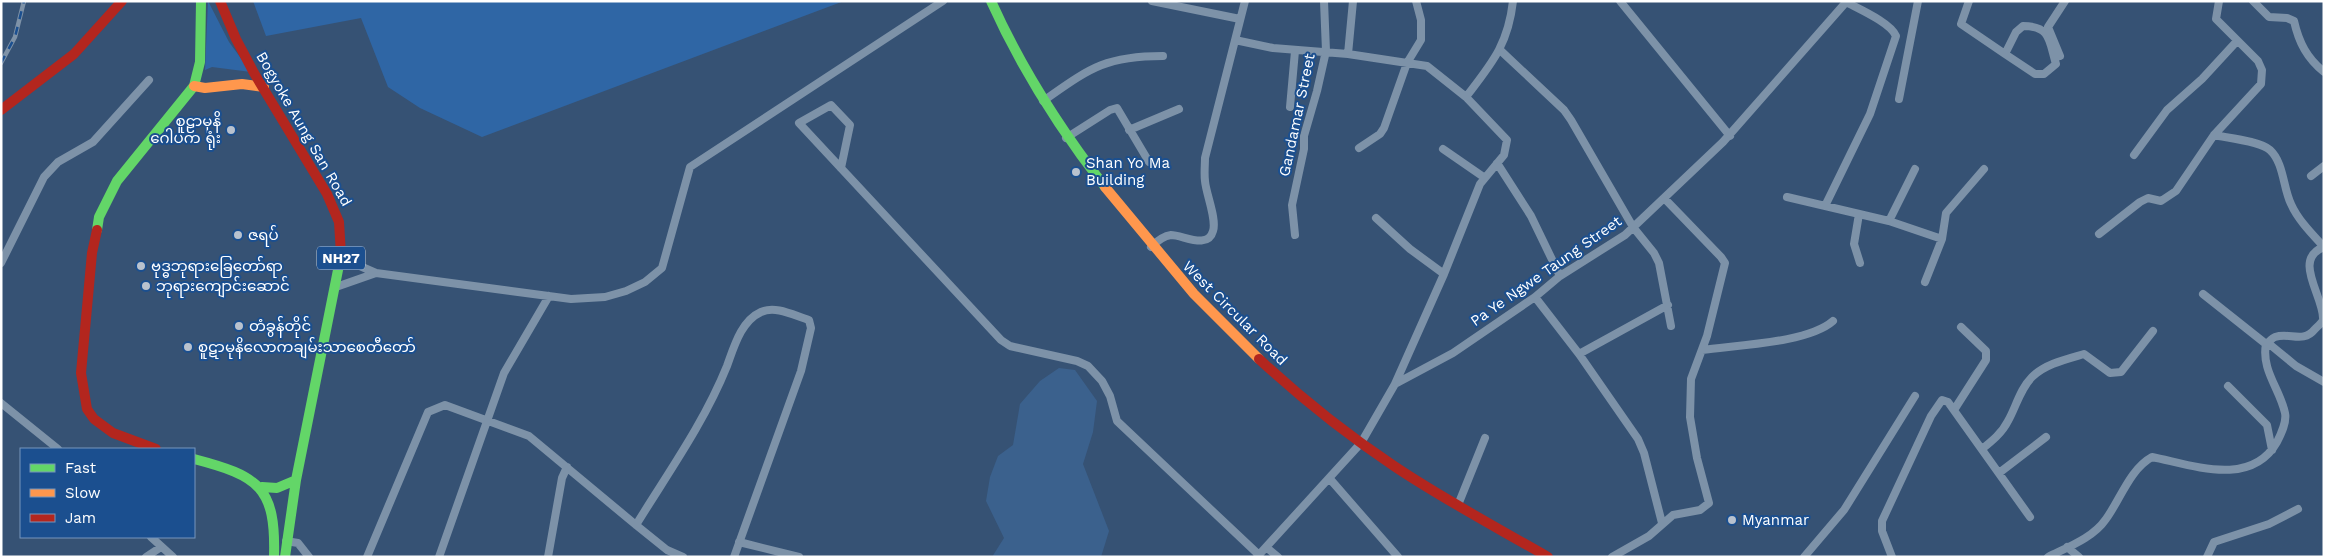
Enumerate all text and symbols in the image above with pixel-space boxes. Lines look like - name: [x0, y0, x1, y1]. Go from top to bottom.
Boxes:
- street label: Bogyoke Aung San Road: [252, 49, 356, 209]
- street label: Gandamar Street: [1275, 51, 1319, 178]
- place label: စူဠာမုနိ ဂေါပက ရုံး: [150, 111, 221, 150]
- marker: စူဠာမုနိ ဂေါပက ရုံး: [225, 124, 237, 136]
- place label: Shan Yo Ma Building: [1086, 154, 1170, 189]
- marker: Shan Yo Ma Building: [1070, 166, 1082, 178]
- street label: Pa Ye Ngwe Taung Street: [1467, 212, 1626, 330]
- place label: ဇရပ်: [248, 225, 279, 247]
- marker: ဇရပ်: [232, 229, 244, 241]
- road number: NH27: [317, 247, 365, 270]
- place label: ဗုဒ္ဓဘုရားခြေတော်ရာ: [151, 256, 283, 278]
- street label: West Circular Road: [1179, 257, 1291, 369]
- marker: ဗုဒ္ဓဘုရားခြေတော်ရာ: [135, 260, 147, 272]
- place label: ဘုရားကျောင်းဆောင်: [156, 276, 290, 298]
- marker: ဘုရားကျောင်းဆောင်: [140, 280, 152, 292]
- place label: တံခွန်တိုင်: [249, 316, 311, 338]
- marker: တံခွန်တိုင်: [233, 320, 245, 332]
- place label: စူဋာမုနိလောကချမ်းသာစေတီတော်: [198, 337, 416, 359]
- marker: စူဋာမုနိလောကချမ်းသာစေတီတော်: [182, 341, 194, 353]
- legend: [20, 448, 195, 538]
- text: Fast: [65, 459, 97, 477]
- text: Slow: [65, 484, 101, 502]
- text: Jam: [65, 509, 96, 527]
- place label: Myanmar: [1742, 511, 1809, 529]
- marker: Myanmar: [1726, 514, 1738, 526]

